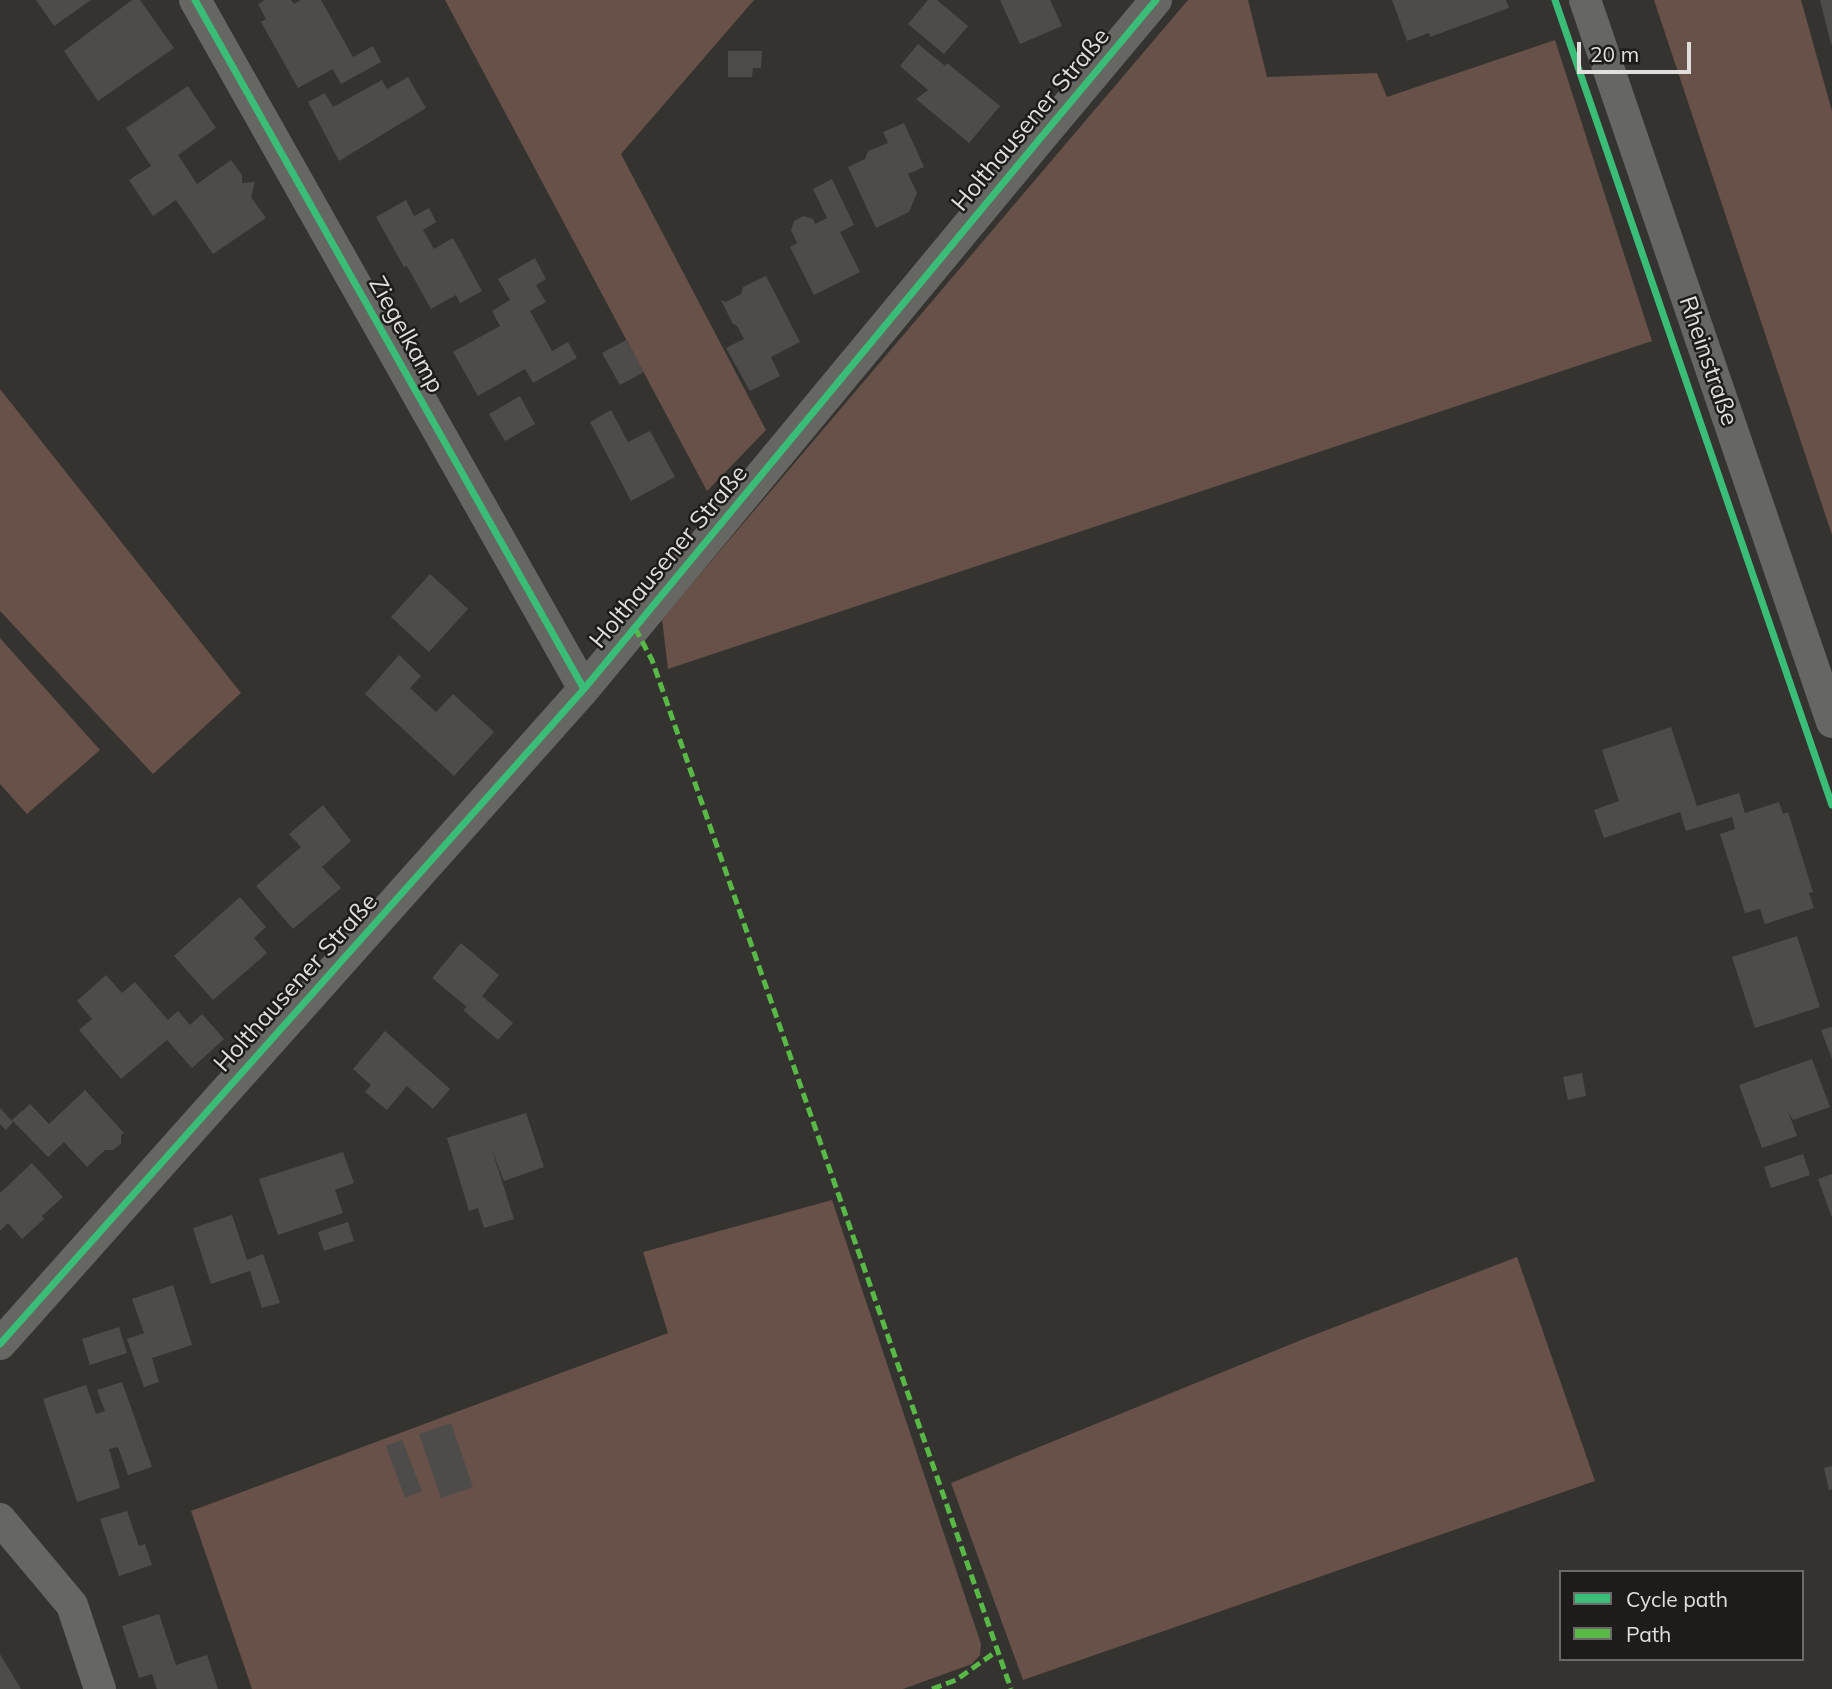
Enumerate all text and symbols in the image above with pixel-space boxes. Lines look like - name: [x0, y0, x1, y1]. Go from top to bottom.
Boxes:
- street label: Holthausener Straße: [946, 23, 1116, 217]
- scale bar: [1580, 28, 1694, 72]
- text: 20 m: [1590, 41, 1639, 67]
- street label: Ziegelkamp: [362, 272, 450, 398]
- street label: Rheinstraße: [1672, 293, 1744, 429]
- street label: Holthausener Straße: [584, 460, 754, 654]
- street label: Holthausener Straße: [208, 888, 384, 1078]
- legend: [1559, 1570, 1804, 1661]
- text: Cycle path: [1626, 1586, 1728, 1612]
- text: Path: [1626, 1621, 1671, 1647]

